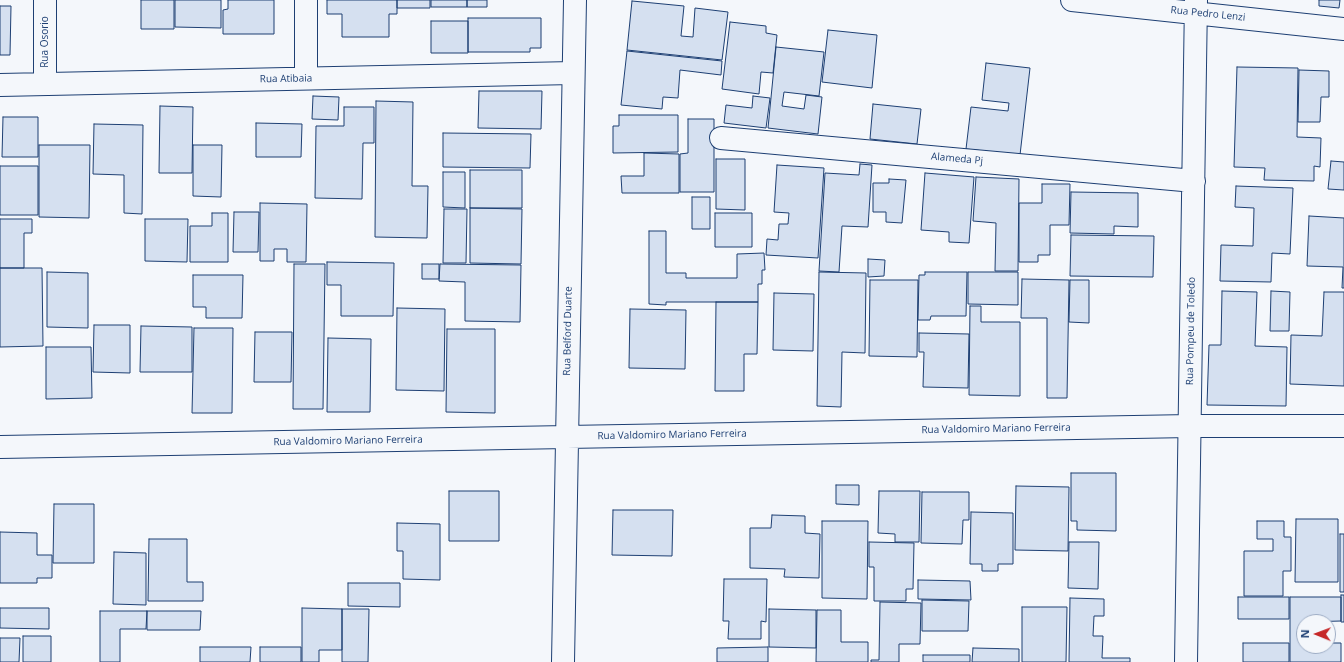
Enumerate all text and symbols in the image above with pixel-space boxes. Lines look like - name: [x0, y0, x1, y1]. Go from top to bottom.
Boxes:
- street label: Rua Pedro Lenzi: [1170, 4, 1246, 24]
- street label: Rua Osorio: [39, 16, 51, 68]
- street label: Rua Atibaia: [260, 73, 312, 85]
- street label: Alameda Pj: [931, 151, 983, 167]
- street label: Rua Pompeu de Toledo: [1184, 277, 1198, 385]
- street label: Rua Belford Duarte: [561, 286, 575, 376]
- street label: Rua Valdomiro Mariano Ferreira: [921, 422, 1071, 436]
- street label: Rua Valdomiro Mariano Ferreira: [597, 428, 747, 442]
- street label: Rua Valdomiro Mariano Ferreira: [273, 434, 423, 448]
- north arrow: [1296, 614, 1336, 654]
- text: N: [1297, 629, 1312, 638]

